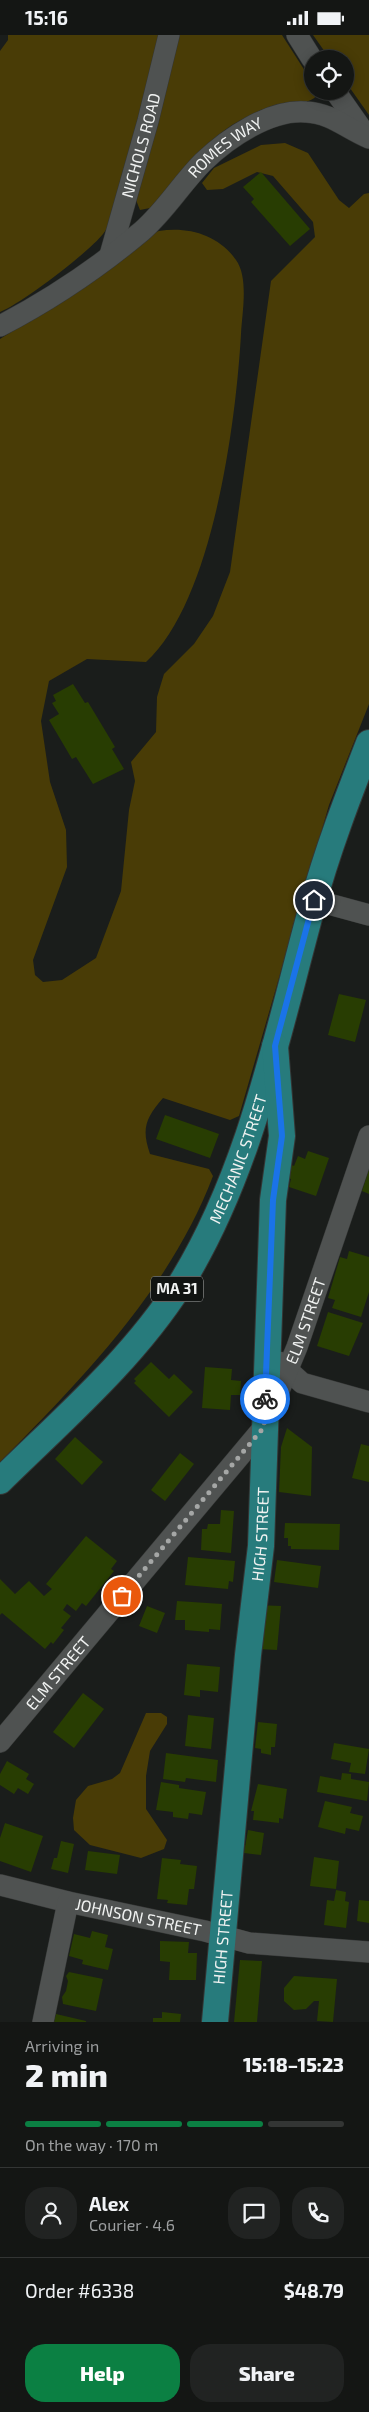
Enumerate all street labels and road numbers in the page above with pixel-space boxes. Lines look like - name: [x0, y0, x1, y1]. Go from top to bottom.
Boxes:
- street label: NICHOLS ROAD: [117, 91, 164, 200]
- street label: ROMES WAY: [183, 112, 265, 181]
- street label: MECHANIC STREET: [205, 1092, 270, 1226]
- street label: ELM STREET: [281, 1275, 329, 1367]
- road number: MA 31: [151, 1277, 203, 1301]
- street label: HIGH STREET: [247, 1487, 272, 1582]
- street label: ELM STREET: [21, 1632, 94, 1713]
- street label: HIGH STREET: [208, 1889, 236, 1985]
- street label: JOHNSON STREET: [74, 1894, 203, 1939]

